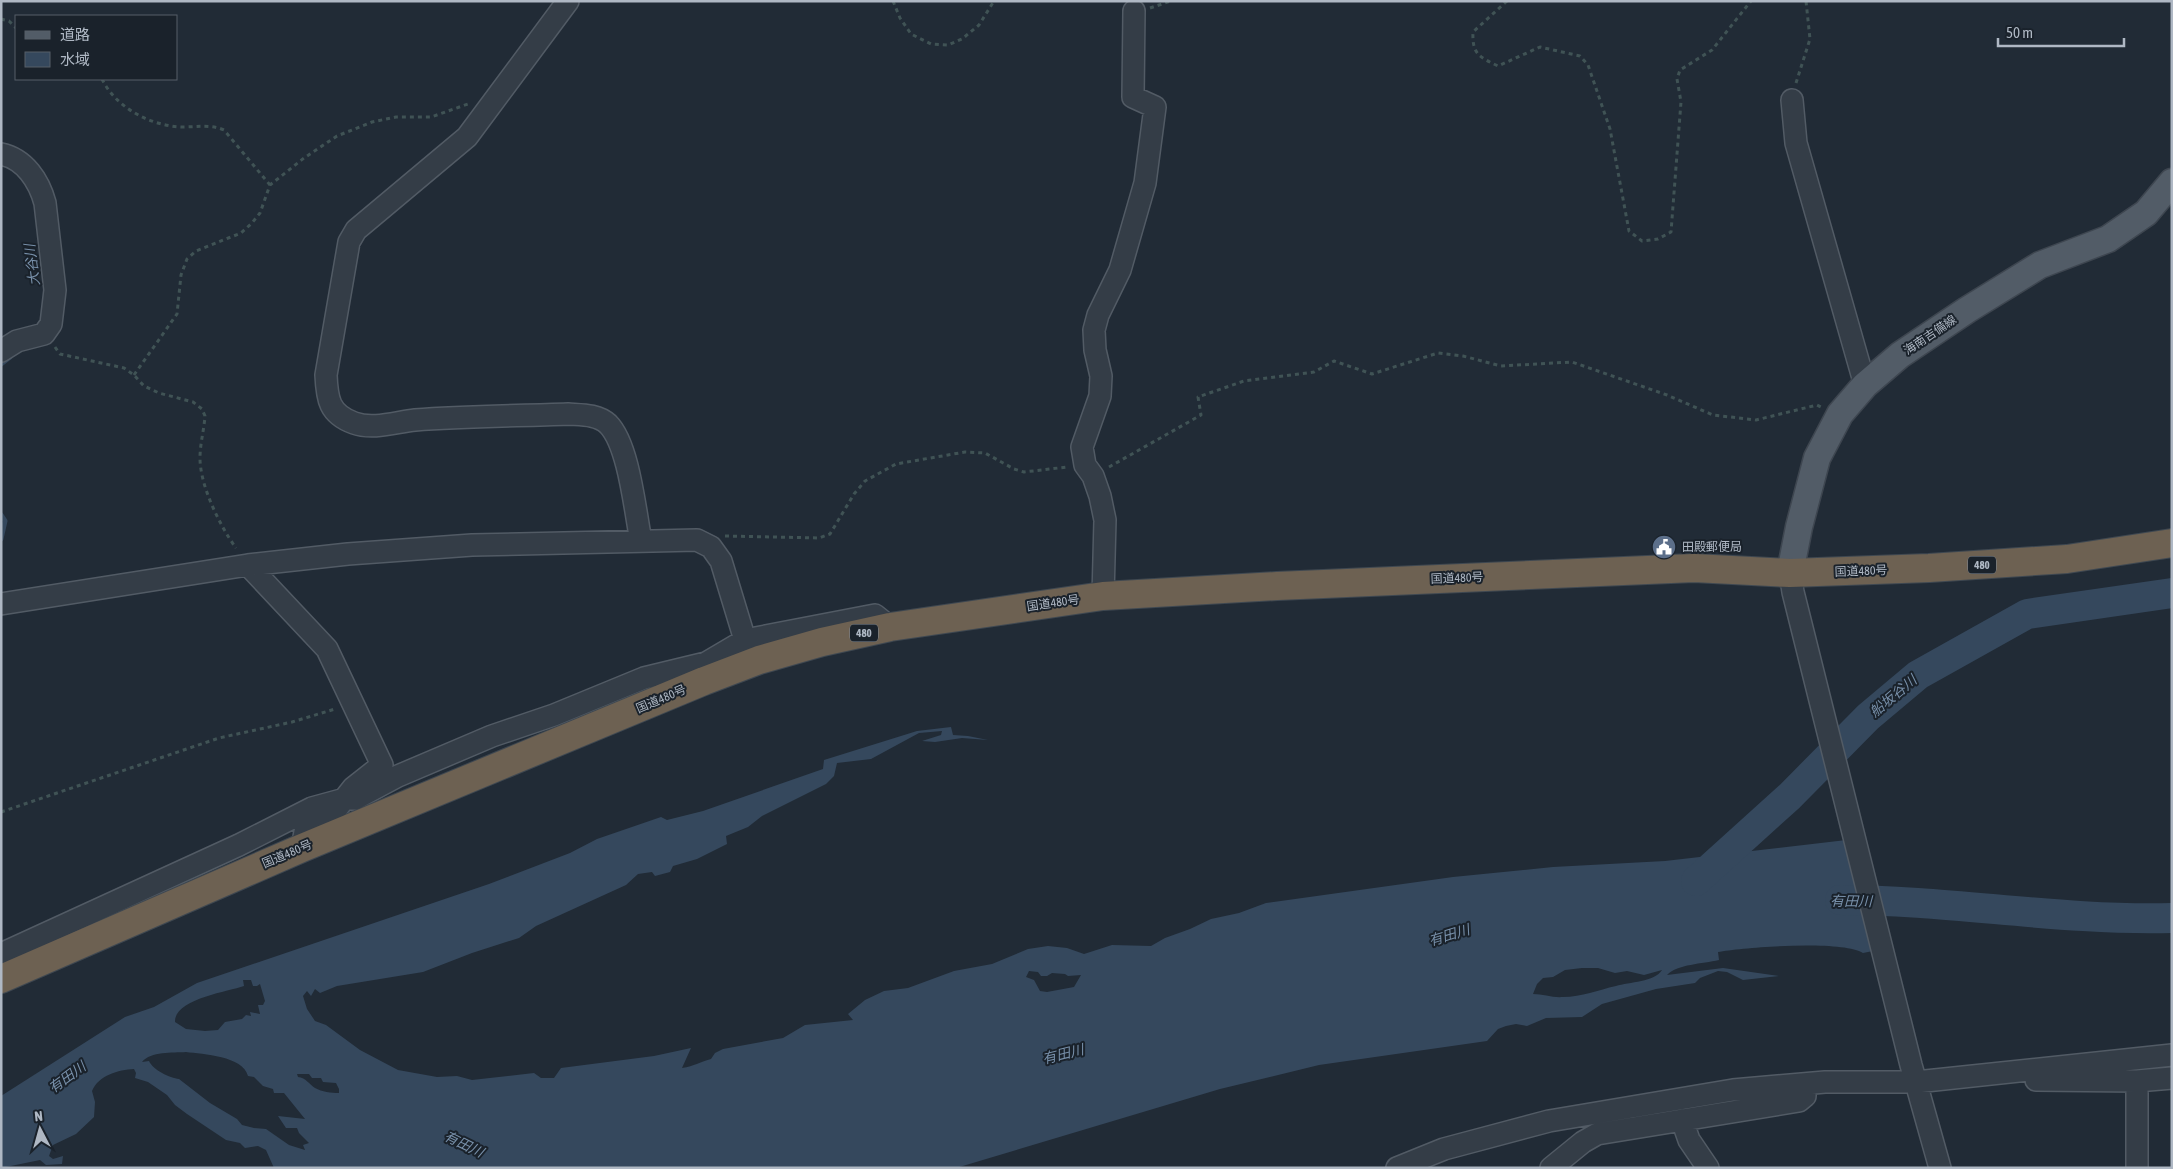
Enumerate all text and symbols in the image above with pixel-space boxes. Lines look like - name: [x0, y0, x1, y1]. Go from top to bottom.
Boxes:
- legend: [15, 15, 178, 80]
- scale bar: [1998, 15, 2124, 47]
- text: 50 m: [2006, 24, 2033, 41]
- text: 道路: [60, 26, 90, 43]
- text: 水域: [60, 51, 90, 68]
- water label: 大谷川: [21, 241, 42, 287]
- street label: 海南吉備線: [1901, 312, 1959, 358]
- public building icon: 田殿郵便局: [1651, 534, 1677, 560]
- place label: 田殿郵便局: [1682, 540, 1742, 554]
- road number: 480: [1968, 556, 1996, 574]
- street label: 国道480号: [1834, 563, 1888, 579]
- street label: 国道480号: [1430, 570, 1484, 586]
- street label: 国道480号: [1026, 592, 1080, 614]
- road number: 480: [850, 624, 878, 641]
- water label: 船坂谷川: [1866, 671, 1921, 720]
- street label: 国道480号: [634, 682, 688, 716]
- street label: 国道480号: [260, 837, 314, 871]
- water label: 有田川: [1830, 893, 1874, 909]
- water label: 有田川: [1427, 921, 1473, 949]
- water label: 有田川: [1041, 1041, 1087, 1067]
- water label: 有田川: [45, 1057, 90, 1096]
- north arrow: [15, 1104, 65, 1154]
- text: N: [34, 1108, 44, 1124]
- water label: 有田川: [442, 1128, 488, 1161]

